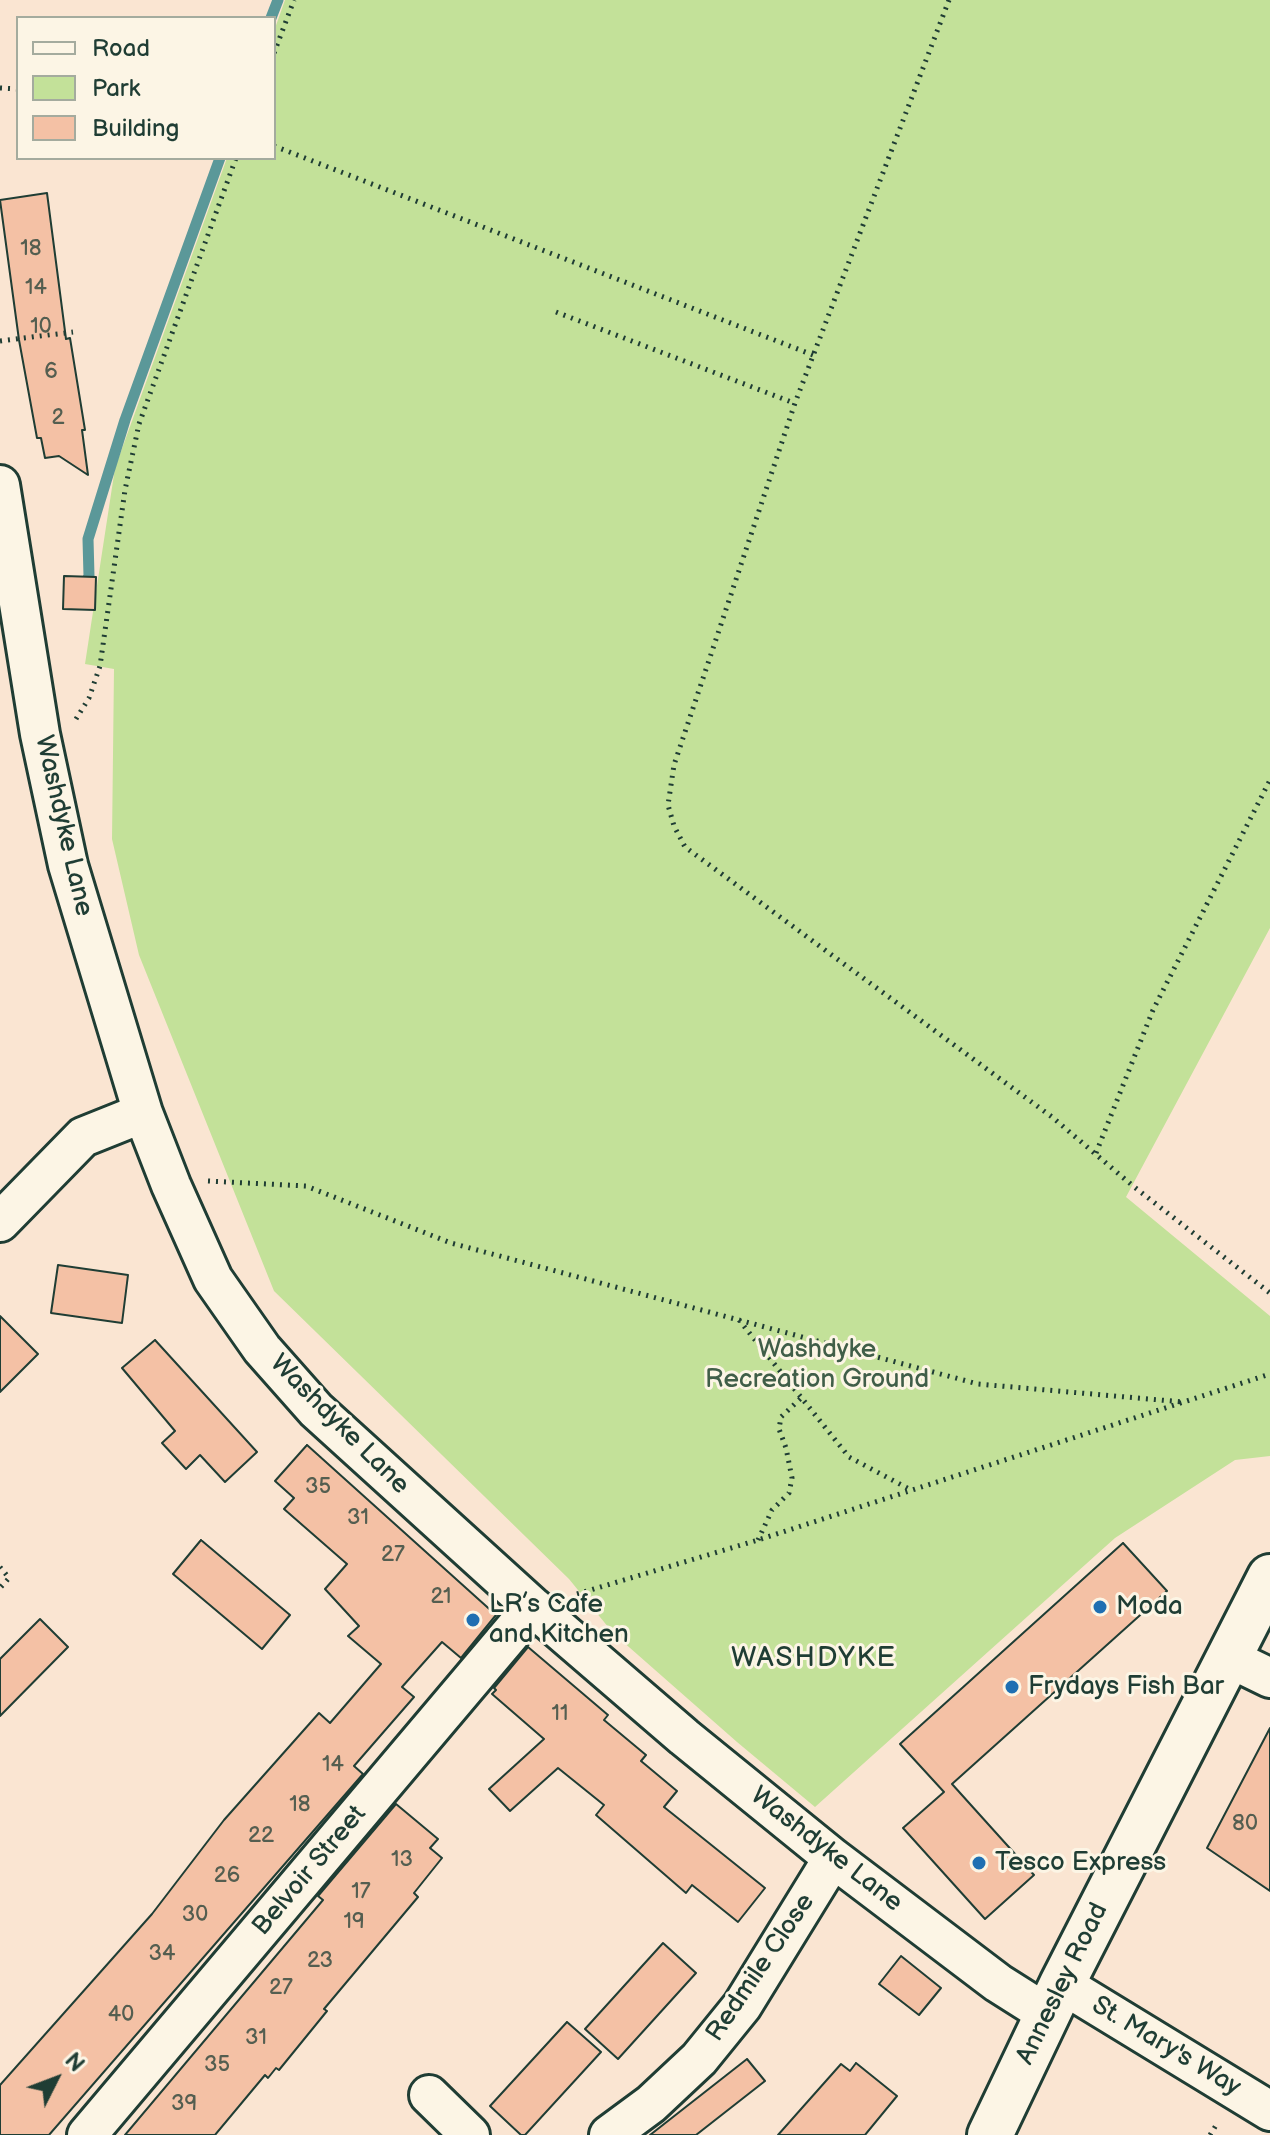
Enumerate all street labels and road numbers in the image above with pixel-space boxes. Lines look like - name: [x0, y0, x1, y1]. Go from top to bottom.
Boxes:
- street label: Washdyke Lane: [27, 733, 99, 919]
- street label: Washdyke Lane: [263, 1349, 415, 1501]
- street label: Washdyke Lane: [744, 1781, 908, 1919]
- street label: Belvoir Street: [247, 1800, 373, 1942]
- street label: Redmile Close: [700, 1888, 822, 2048]
- street label: Annesley Road: [1010, 1898, 1116, 2070]
- street label: St. Mary's Way: [1086, 1990, 1246, 2104]

